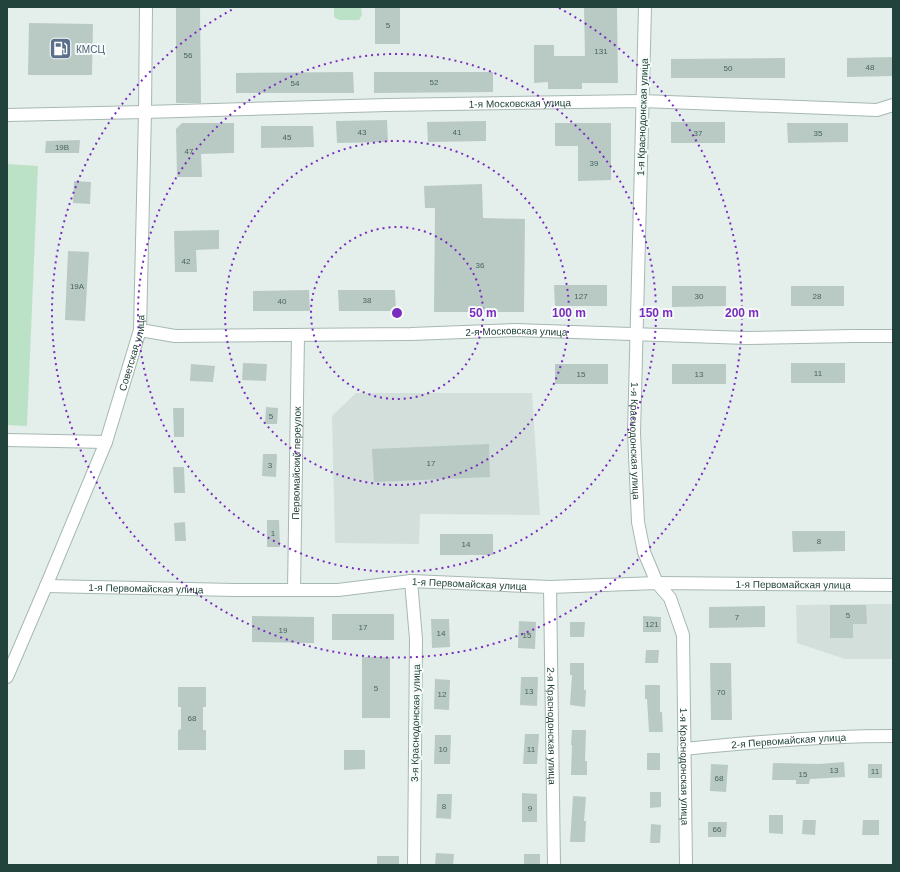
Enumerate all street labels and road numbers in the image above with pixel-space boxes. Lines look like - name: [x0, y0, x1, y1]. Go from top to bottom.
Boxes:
- street label: 1-я Краснодонская улица: [635, 58, 650, 176]
- street label: 1-я Московская улица: [469, 97, 572, 110]
- street label: Советская улица: [117, 314, 146, 392]
- street label: 2-я Московская улица: [465, 325, 568, 338]
- street label: 1-я Краснодонская улица: [628, 382, 642, 500]
- street label: Первомайский переулок: [290, 406, 303, 520]
- street label: 1-я Первомайская улица: [412, 576, 528, 592]
- street label: 1-я Первомайская улица: [736, 579, 851, 591]
- street label: 1-я Первомайская улица: [88, 582, 204, 595]
- street label: 3-я Краснодонская улица: [409, 664, 422, 782]
- street label: 2-я Краснодонская улица: [545, 667, 558, 785]
- street label: 1-я Краснодонская улица: [678, 708, 690, 826]
- street label: 2-я Первомайская улица: [731, 732, 847, 750]

